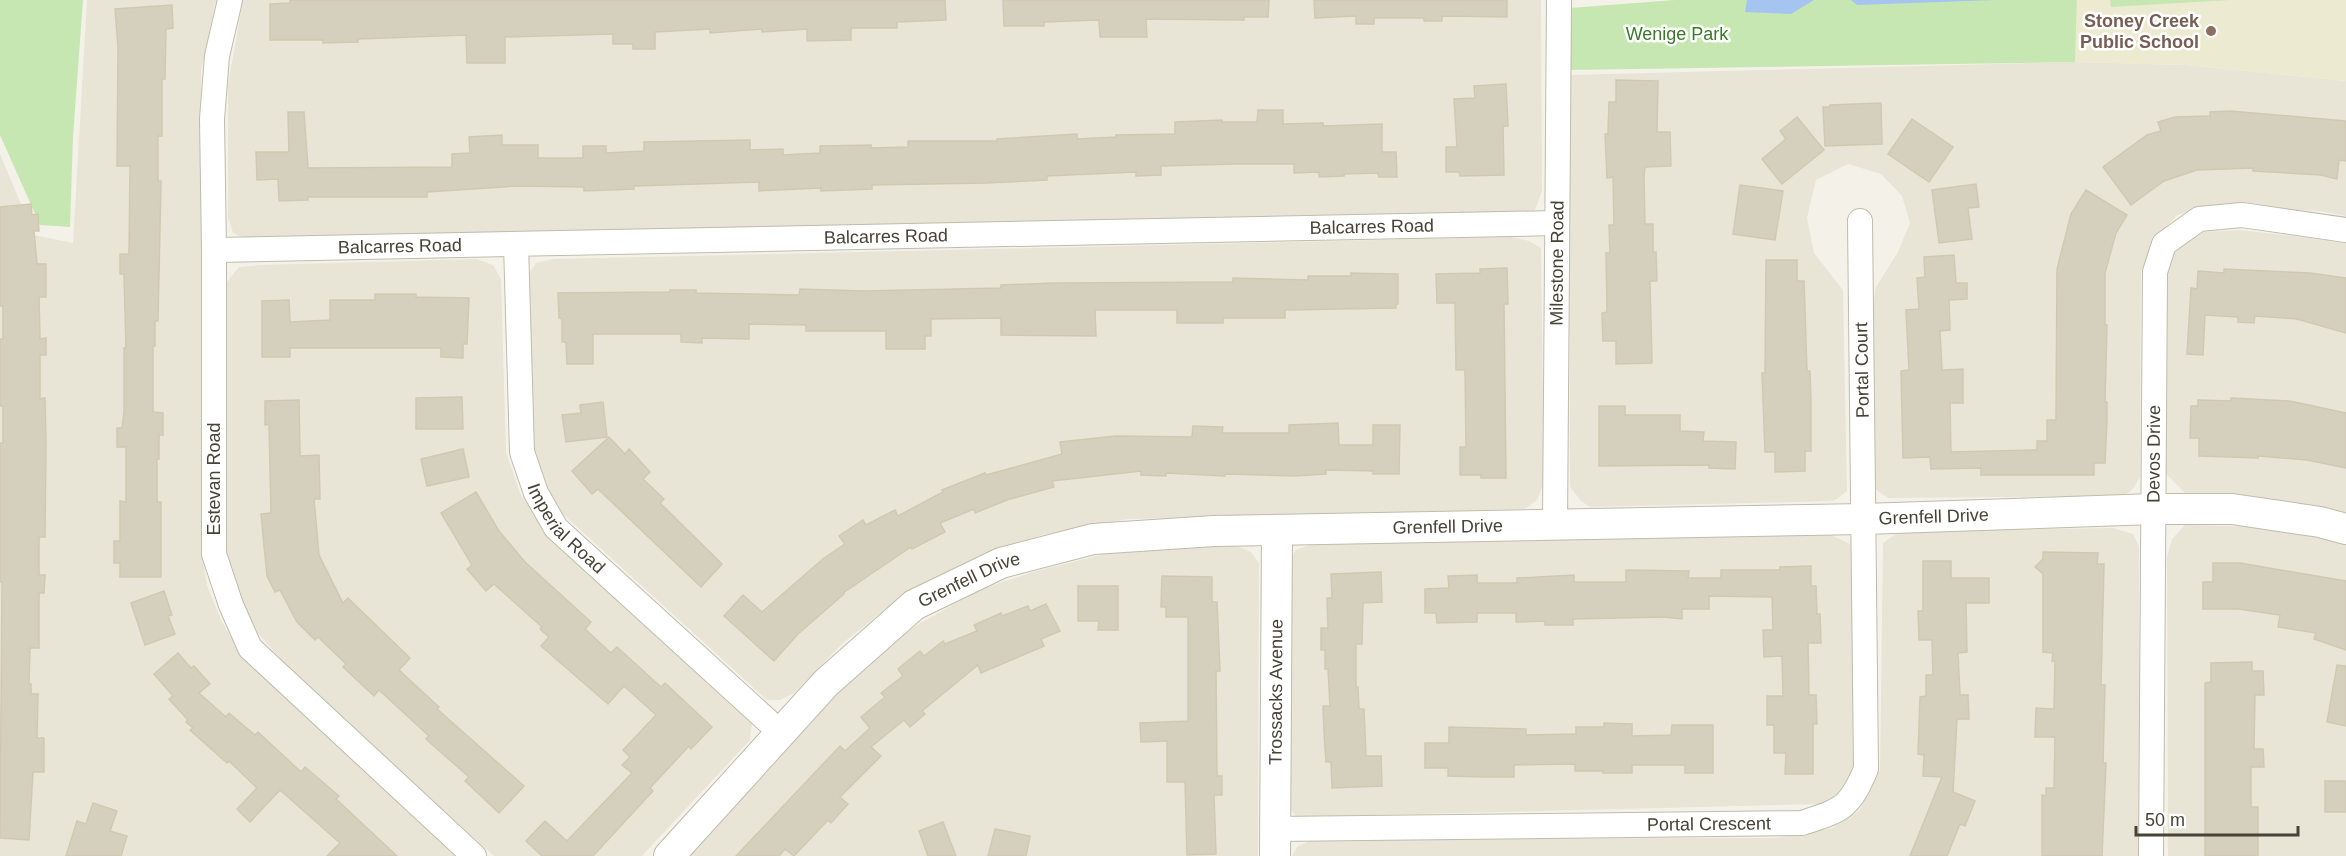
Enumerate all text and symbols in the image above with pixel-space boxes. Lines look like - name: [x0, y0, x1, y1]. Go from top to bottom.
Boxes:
- place label: Stoney Creek Public School: [2080, 11, 2200, 52]
- park label: Wenige Park: [1626, 24, 1729, 44]
- marker: Stoney Creek Public School: [2204, 24, 2218, 38]
- street label: Milestone Road: [1547, 200, 1567, 326]
- street label: Balcarres Road: [1310, 215, 1434, 238]
- street label: Balcarres Road: [824, 225, 948, 248]
- street label: Balcarres Road: [338, 235, 462, 258]
- street label: Portal Court: [1851, 322, 1873, 418]
- street label: Devos Drive: [2143, 405, 2164, 503]
- street label: Estevan Road: [204, 422, 224, 536]
- street label: Imperial Road: [523, 481, 609, 577]
- street label: Grenfell Drive: [1878, 505, 1989, 528]
- street label: Grenfell Drive: [1393, 516, 1503, 538]
- street label: Grenfell Drive: [915, 548, 1022, 612]
- street label: Trossacks Avenue: [1266, 619, 1286, 765]
- scale bar: [2136, 799, 2298, 837]
- text: 50 m: [2145, 810, 2185, 830]
- street label: Portal Crescent: [1647, 813, 1771, 835]

